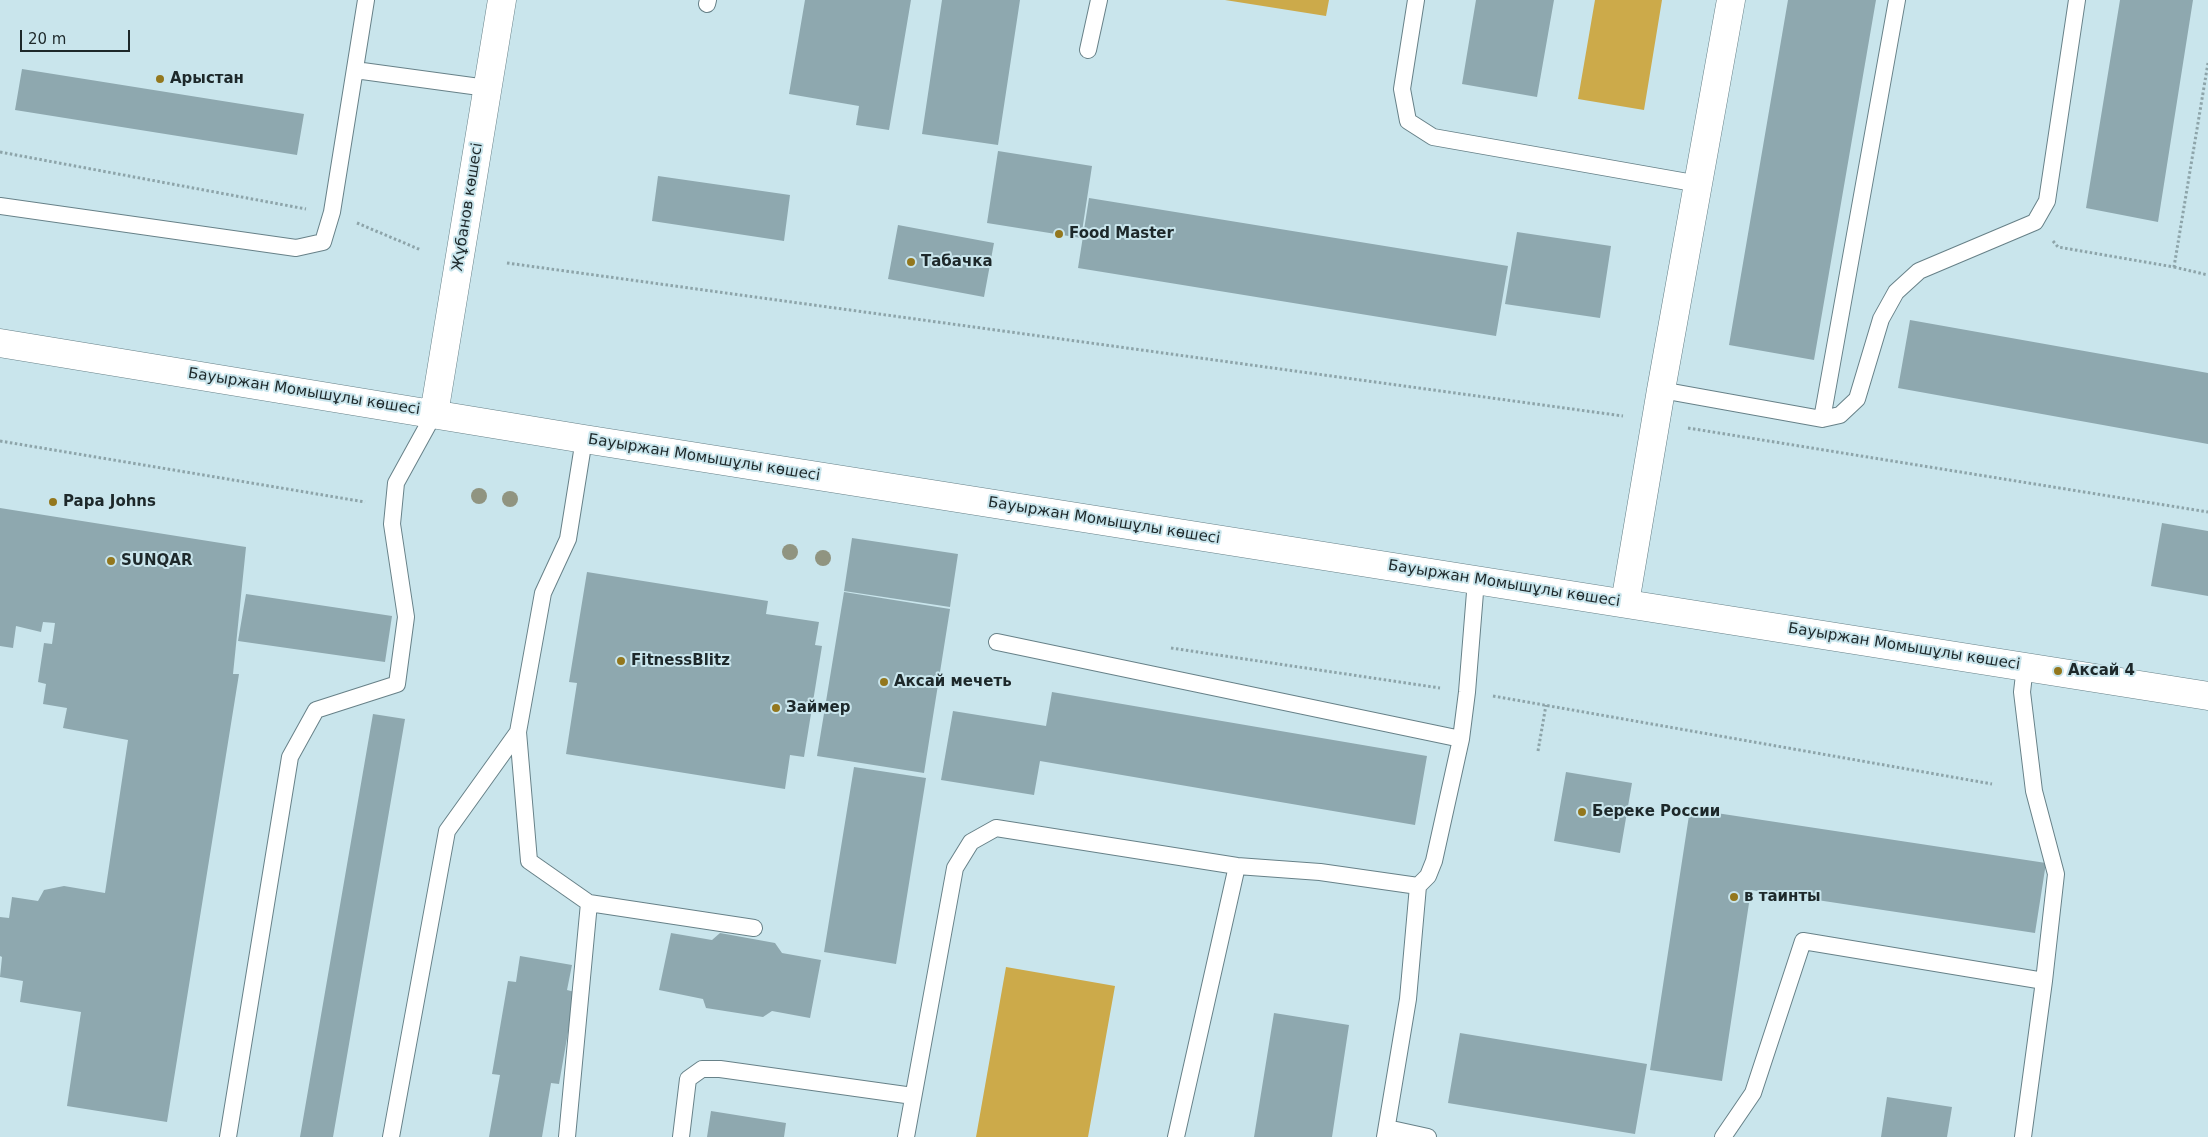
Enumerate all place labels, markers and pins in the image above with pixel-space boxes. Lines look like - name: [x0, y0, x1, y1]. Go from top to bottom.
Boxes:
- place label: Арыстан: [170, 70, 244, 88]
- marker: Арыстан: [154, 73, 166, 85]
- place label: Food Master: [1069, 225, 1174, 243]
- marker: Food Master: [1053, 228, 1065, 240]
- place label: Табачка: [921, 253, 993, 271]
- marker: Табачка: [905, 256, 917, 268]
- place label: Papa Johns: [63, 493, 156, 511]
- marker: Papa Johns: [47, 496, 59, 508]
- place label: SUNQAR: [121, 552, 192, 570]
- marker: SUNQAR: [105, 555, 117, 567]
- place label: FitnessBlitz: [631, 652, 730, 670]
- marker: FitnessBlitz: [615, 655, 627, 667]
- place label: Аксай 4: [2068, 662, 2135, 680]
- marker: Аксай 4: [2052, 665, 2064, 677]
- place label: Аксай мечеть: [894, 673, 1012, 691]
- marker: Аксай мечеть: [878, 676, 890, 688]
- place label: Займер: [786, 699, 850, 717]
- marker: Займер: [770, 702, 782, 714]
- place label: Береке России: [1592, 803, 1720, 821]
- marker: Береке России: [1576, 806, 1588, 818]
- place label: в таинты: [1744, 888, 1821, 906]
- marker: в таинты: [1728, 891, 1740, 903]

